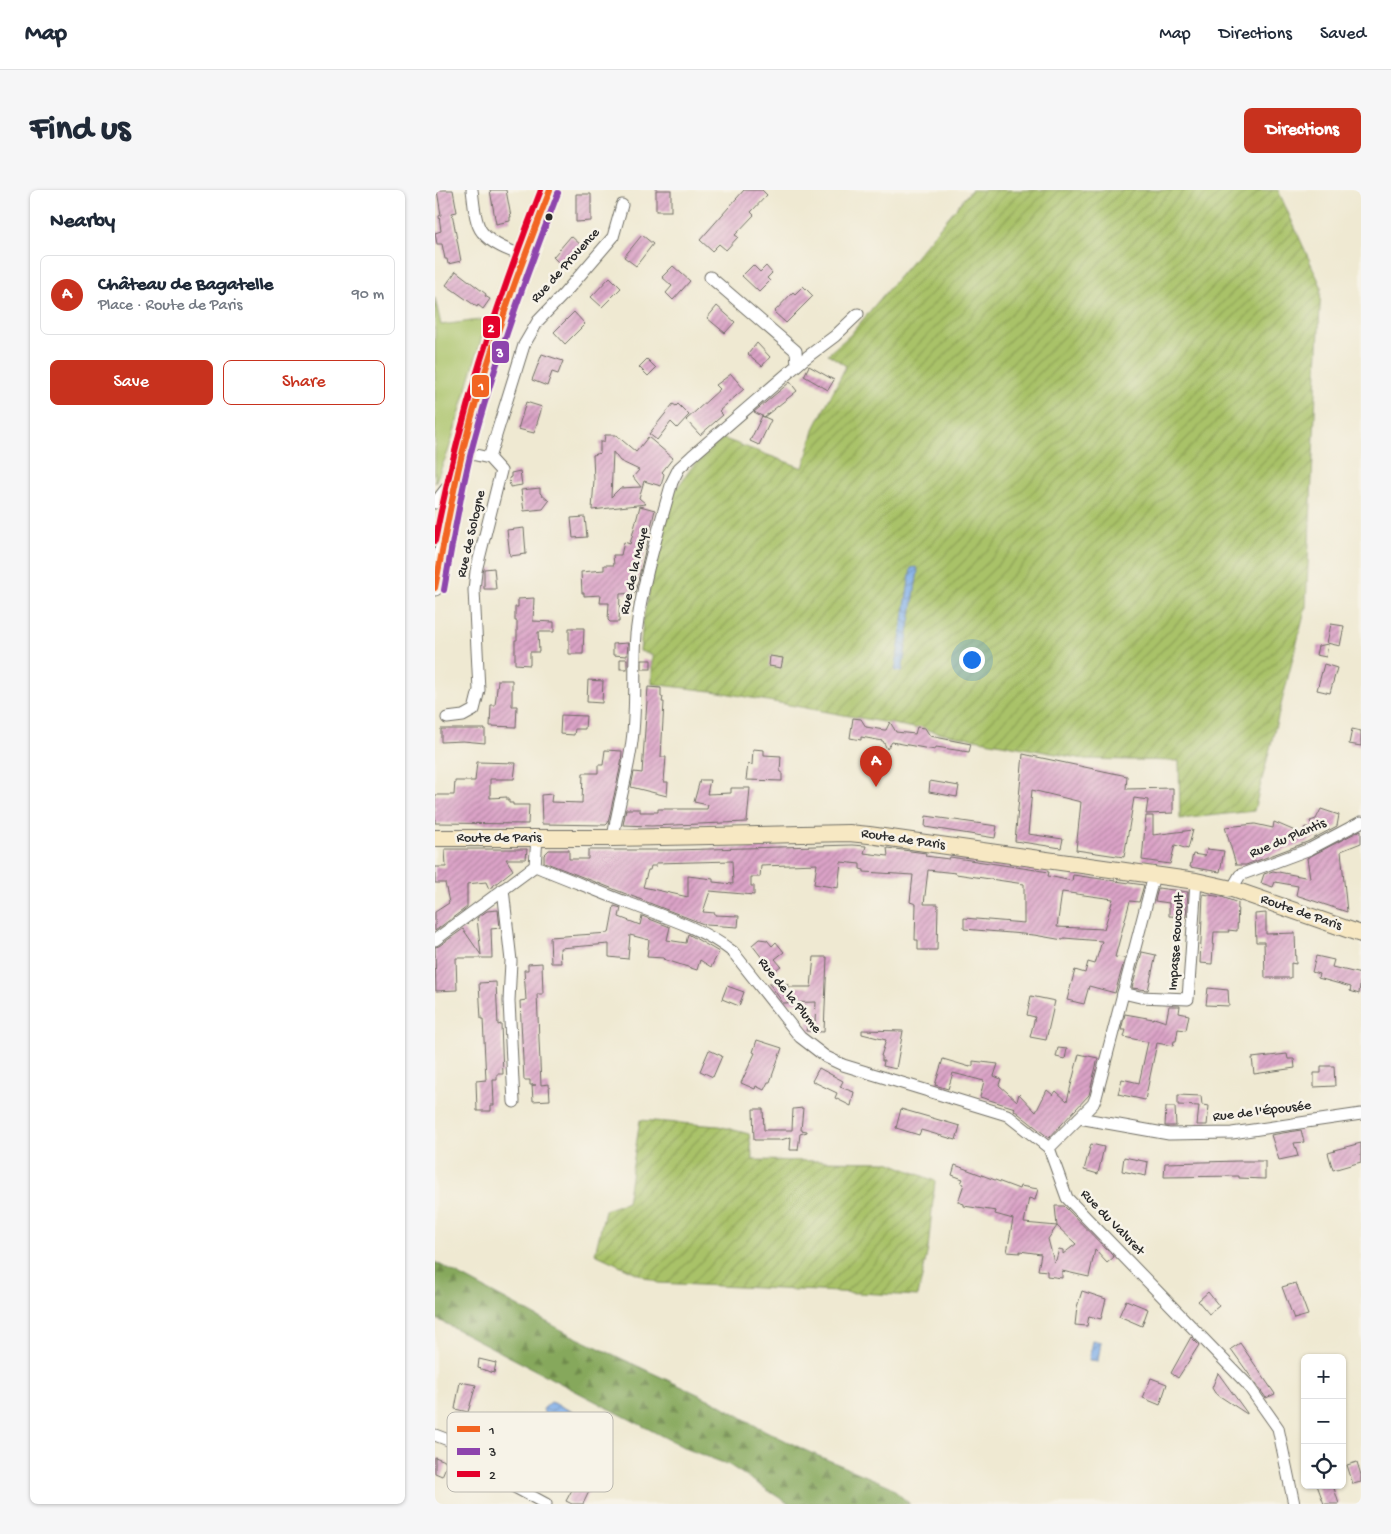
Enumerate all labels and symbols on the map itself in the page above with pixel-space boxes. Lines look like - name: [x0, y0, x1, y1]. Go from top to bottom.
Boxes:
- unlabelled marker: [544, 212, 554, 222]
- street label: Rue de Provence: [528, 224, 605, 307]
- line badge: 2: [482, 315, 501, 339]
- text: 2: [488, 321, 495, 338]
- line badge: 3: [491, 340, 510, 364]
- text: 3: [495, 346, 504, 363]
- line badge: 1: [471, 374, 490, 398]
- text: 1: [477, 379, 484, 396]
- street label: Rue de Sologne: [454, 488, 490, 579]
- street label: Rue de la Maye: [617, 525, 653, 616]
- your location: [959, 647, 985, 673]
- pin: A: [860, 746, 892, 787]
- street label: Rue du Plantis: [1247, 815, 1330, 863]
- street label: Route de Paris: [860, 826, 947, 854]
- street label: Route de Paris: [457, 830, 542, 847]
- street label: Route de Paris: [1258, 891, 1345, 935]
- street label: Impasse Roucoult: [1165, 892, 1189, 991]
- street label: Rue de la Plume: [753, 955, 825, 1038]
- street label: Rue de l'Épousée: [1212, 1097, 1313, 1126]
- street label: Rue du Valvret: [1076, 1186, 1149, 1260]
- legend: [447, 1412, 613, 1492]
- text: 1: [488, 1423, 495, 1440]
- text: 3: [488, 1445, 496, 1462]
- text: 2: [489, 1468, 496, 1485]

